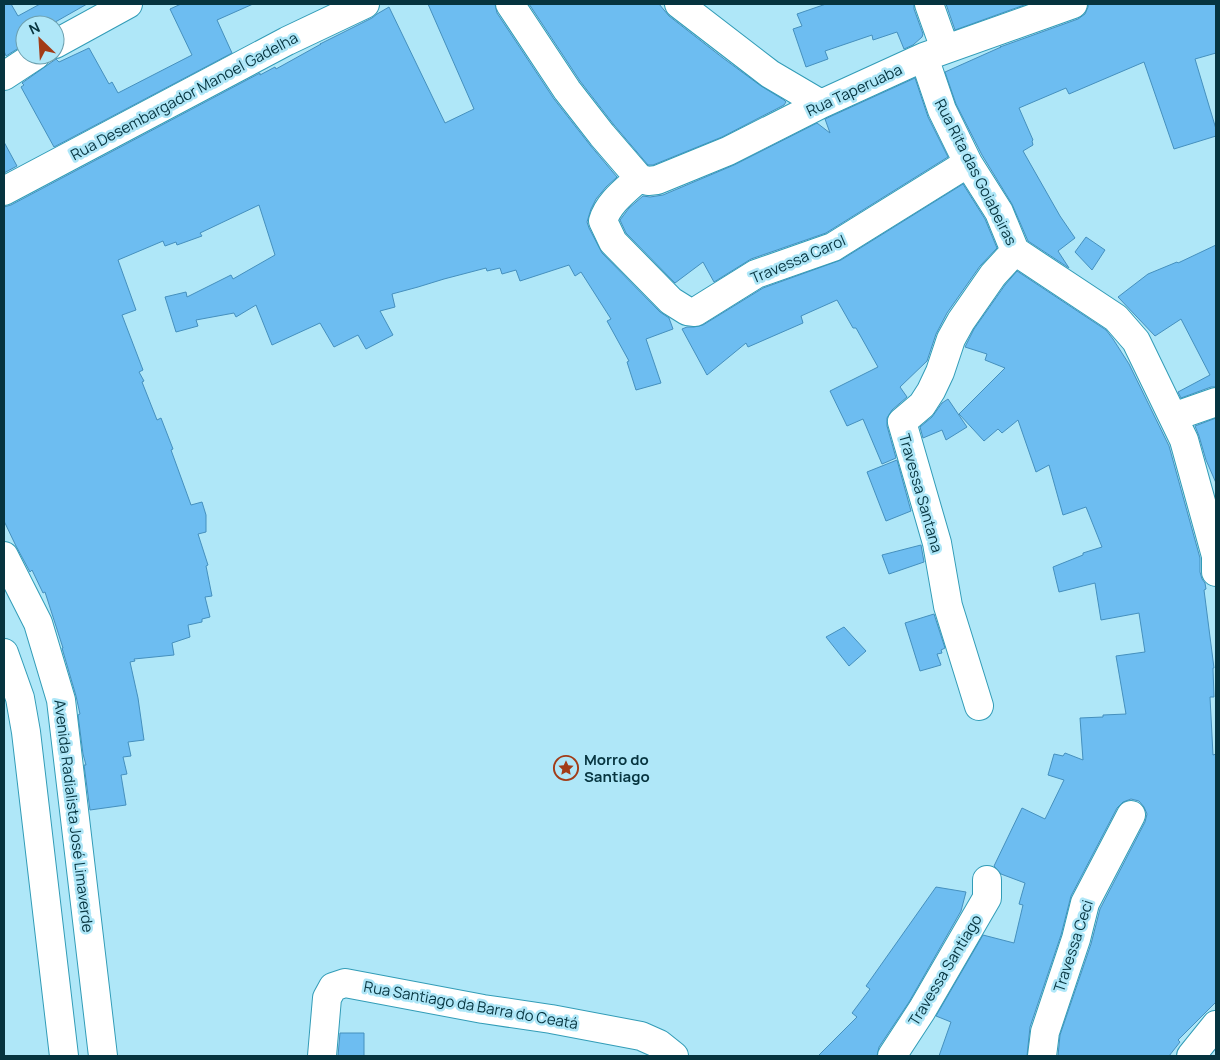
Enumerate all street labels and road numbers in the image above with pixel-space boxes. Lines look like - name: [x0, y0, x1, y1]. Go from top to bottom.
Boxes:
- street label: Rua Desembargador Manoel Gadelha: [67, 27, 301, 165]
- street label: Rua Taperuaba: [803, 59, 905, 121]
- street label: Rua Rita das Goiabeiras: [930, 95, 1022, 249]
- street label: Travessa Carol: [747, 230, 849, 288]
- street label: Travessa Santana: [894, 431, 948, 555]
- street label: Avenida Radialista José Limaverde: [49, 698, 99, 934]
- street label: Travessa Ceci: [1048, 897, 1098, 995]
- street label: Travessa Santiago: [903, 910, 987, 1030]
- street label: Rua Santiago da Barra do Ceatá: [362, 976, 580, 1034]

